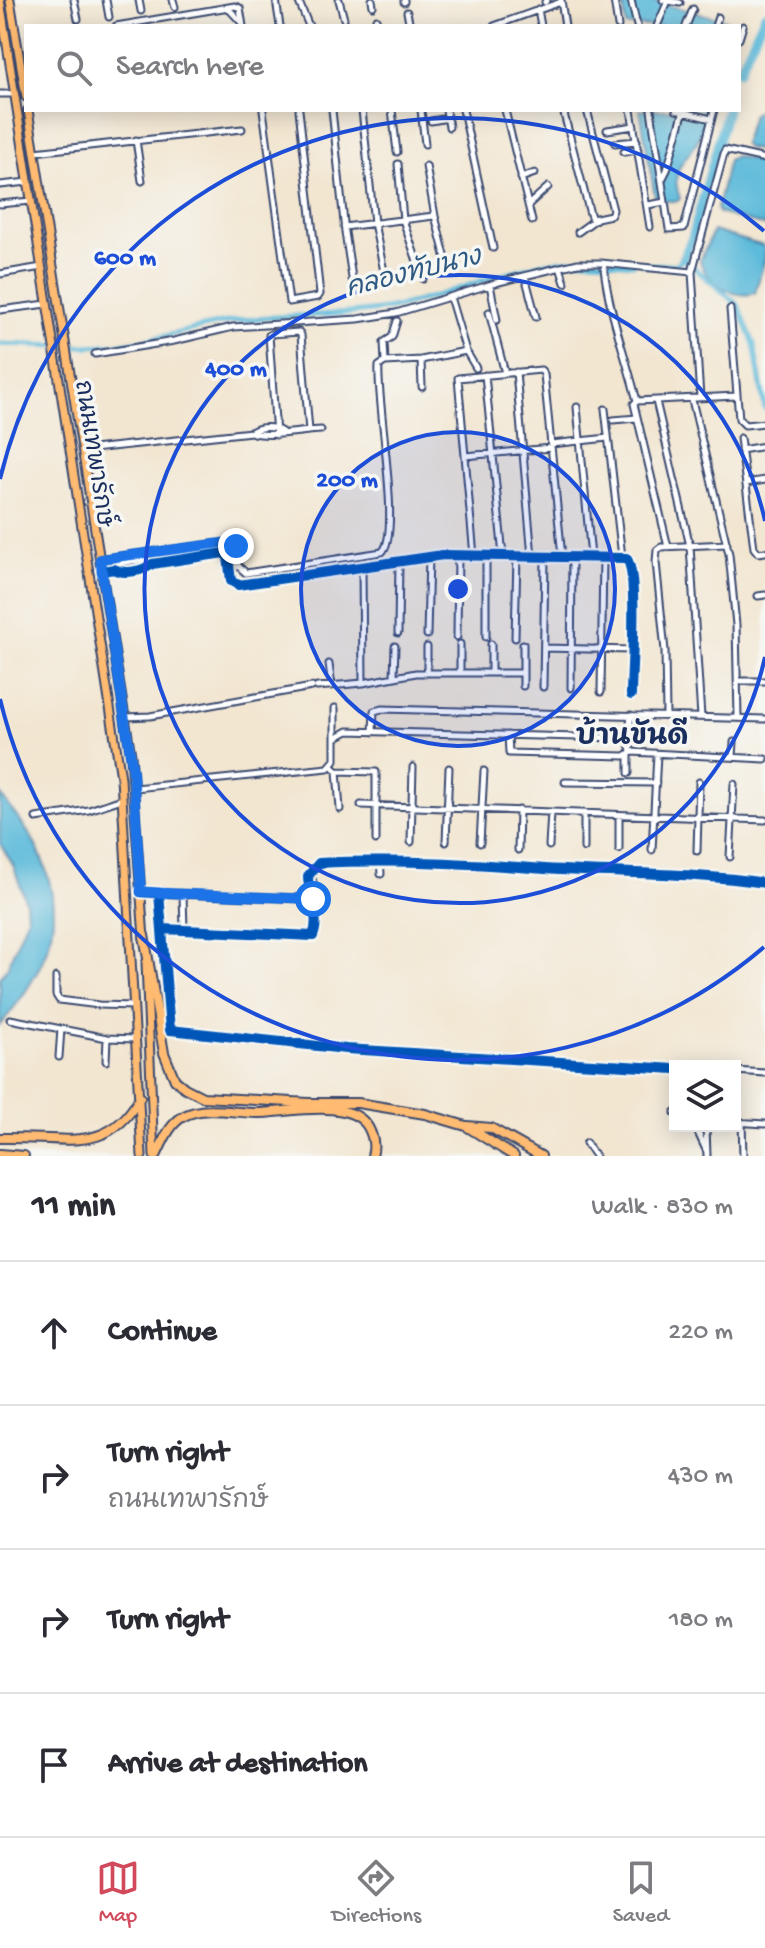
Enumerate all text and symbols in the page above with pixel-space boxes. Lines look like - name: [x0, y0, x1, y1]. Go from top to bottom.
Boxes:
- search box: [24, 24, 741, 112]
- icon: search: [52, 46, 96, 90]
- text: Search here: [116, 51, 264, 86]
- water label: คลองทับนาง: [343, 240, 486, 307]
- text: 600 m: [94, 245, 156, 274]
- text: 400 m: [204, 356, 267, 385]
- street label: ถนนเทพารักษ์: [66, 378, 123, 530]
- text: 200 m: [316, 467, 378, 496]
- route end: [218, 528, 254, 564]
- centre of rings: [444, 575, 472, 603]
- district label: บ้านขันดี: [576, 716, 688, 755]
- route start: [295, 881, 331, 917]
- map controls: [669, 1060, 741, 1132]
- button: layers: [669, 1060, 741, 1132]
- text: 11 min: [32, 1188, 115, 1228]
- text: Walk · 830 m: [592, 1193, 733, 1224]
- icon: ahead: [32, 1311, 76, 1355]
- text: Continue: [108, 1316, 217, 1351]
- text: 220 m: [668, 1318, 733, 1349]
- text: Turn right: [108, 1437, 228, 1472]
- icon: right: [32, 1455, 76, 1499]
- text: 430 m: [668, 1462, 733, 1493]
- text: ถนนเทพารักษ์: [108, 1487, 268, 1518]
- icon: right: [32, 1599, 76, 1643]
- text: Turn right: [108, 1604, 228, 1639]
- text: 180 m: [669, 1606, 733, 1637]
- icon: arrive: [32, 1743, 76, 1787]
- text: Arrive at destination: [108, 1748, 368, 1783]
- tab: Map: [96, 1856, 140, 1930]
- tab: Directions: [332, 1856, 421, 1930]
- tab: Saved: [613, 1856, 669, 1930]

